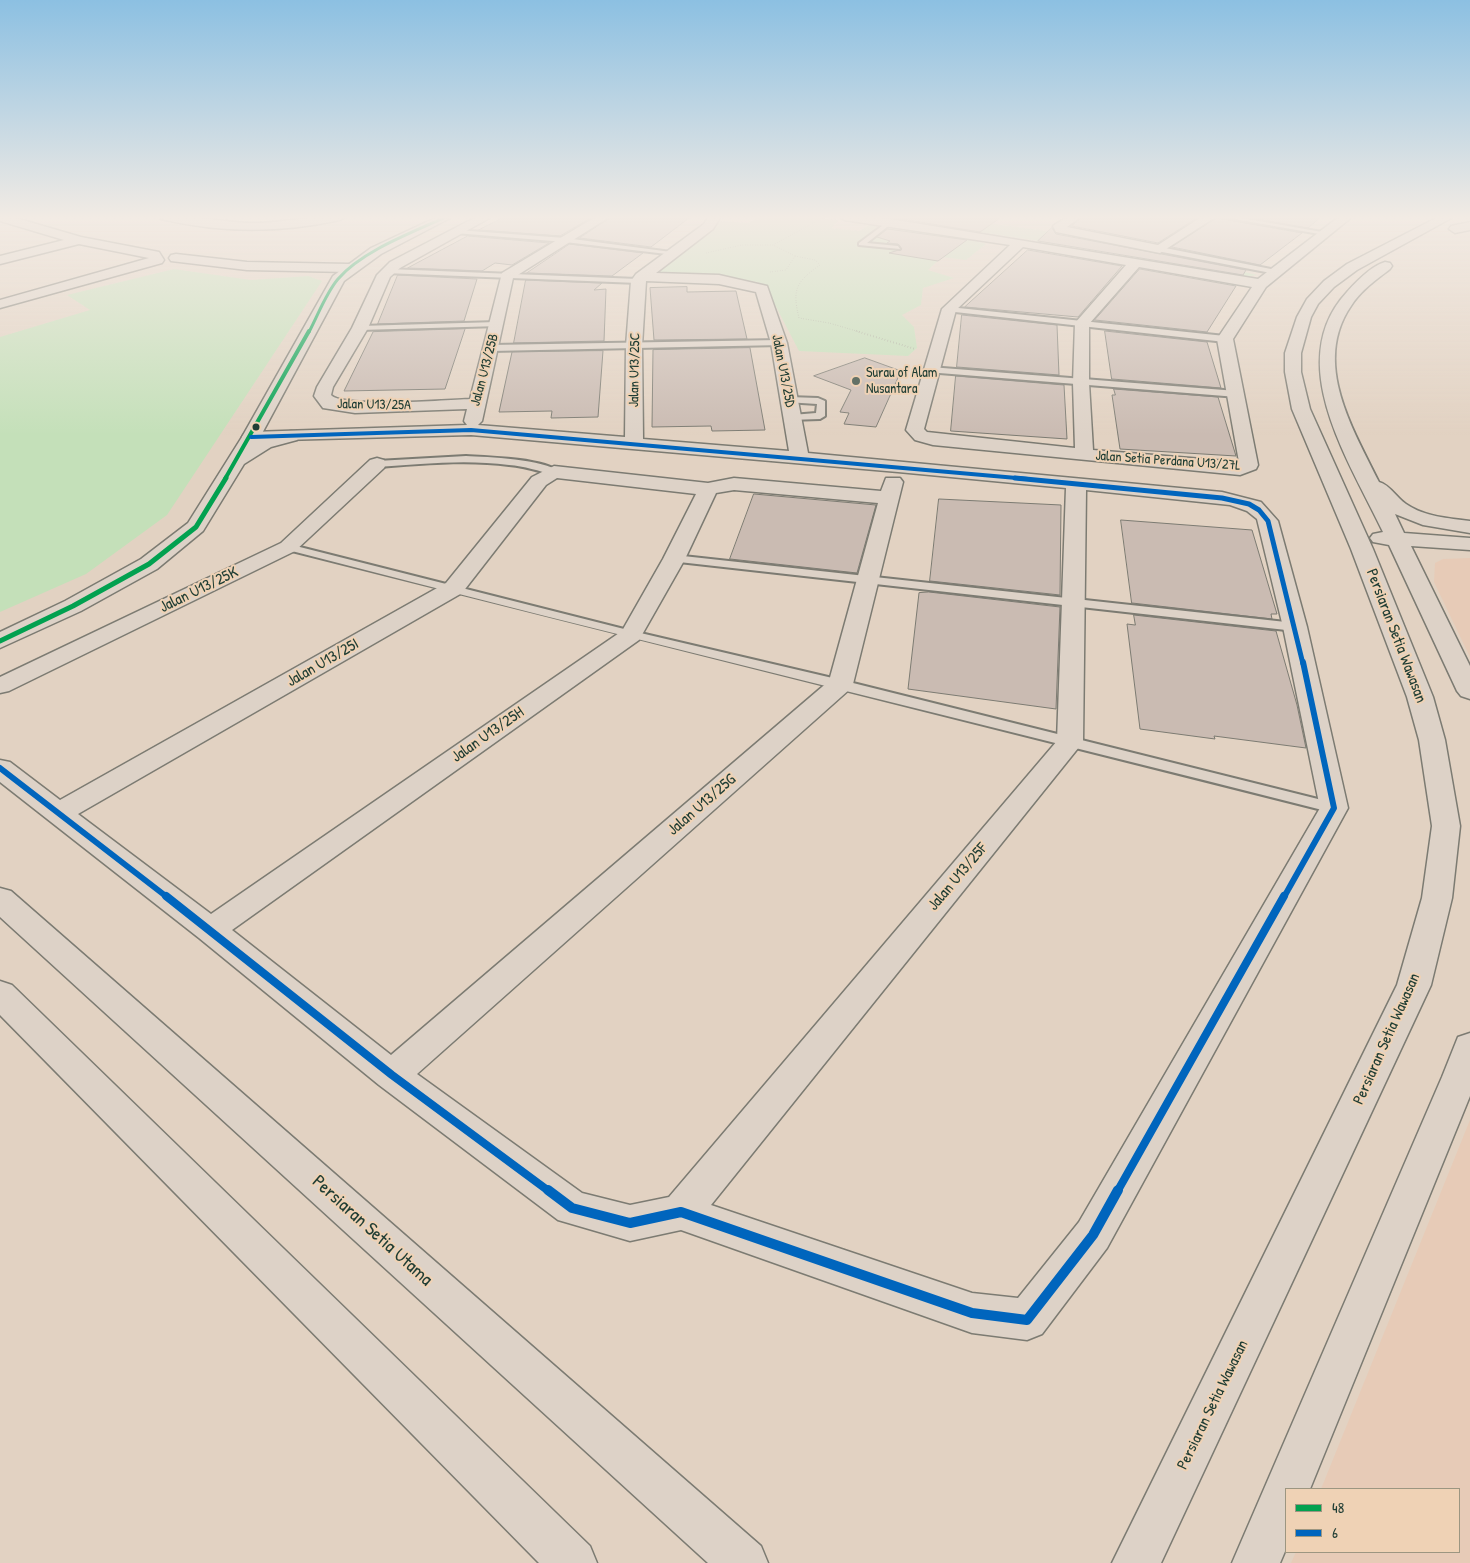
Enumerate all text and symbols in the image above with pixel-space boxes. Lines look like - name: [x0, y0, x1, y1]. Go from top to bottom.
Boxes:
- street label: Jalan U13/25B: [467, 332, 503, 408]
- street label: Jalan U13/25C: [626, 333, 644, 407]
- street label: Jalan U13/25D: [768, 333, 798, 409]
- place label: Surau of Alam Nusantara: [866, 365, 937, 398]
- marker: Surau of Alam Nusantara: [850, 375, 862, 387]
- street label: Jalan U13/25A: [337, 396, 411, 414]
- unlabelled marker: [251, 422, 261, 432]
- street label: Jalan Setia Perdana U13/27L: [1095, 448, 1241, 474]
- street label: Jalan U13/25K: [157, 563, 241, 617]
- street label: Persiaran Setia Wawasan: [1362, 566, 1430, 706]
- street label: Jalan U13/25I: [283, 635, 363, 691]
- street label: Jalan U13/25H: [448, 703, 528, 767]
- street label: Jalan U13/25G: [664, 770, 740, 840]
- street label: Jalan U13/25F: [924, 839, 992, 915]
- street label: Persiaran Setia Wawasan: [1349, 970, 1425, 1108]
- street label: Persiaran Setia Utama: [307, 1171, 437, 1291]
- street label: Persiaran Setia Wawasan: [1173, 1337, 1253, 1473]
- legend: [1285, 1488, 1460, 1553]
- text: 48: [1332, 1497, 1344, 1518]
- text: 6: [1332, 1522, 1338, 1543]

